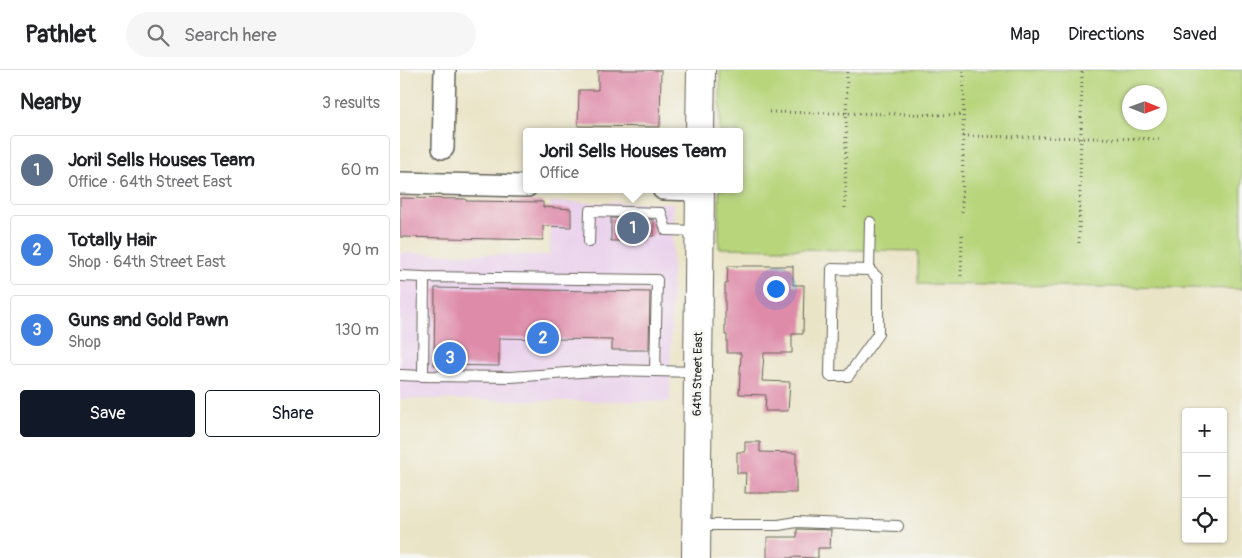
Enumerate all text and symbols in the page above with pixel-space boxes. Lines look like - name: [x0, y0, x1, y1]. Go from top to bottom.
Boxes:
- search box: [126, 12, 476, 57]
- text: Pathlet: [25, 20, 96, 49]
- icon: search: [144, 21, 172, 49]
- text: Search here: [184, 23, 277, 47]
- text: Map: [1010, 23, 1040, 46]
- text: Directions: [1068, 23, 1144, 46]
- text: Saved: [1172, 23, 1217, 46]
- north arrow: [1122, 85, 1167, 130]
- text: Nearby: [20, 89, 81, 116]
- text: 3 results: [322, 93, 380, 113]
- popup: [523, 128, 743, 193]
- text: Joril Sells Houses Team: [540, 139, 726, 163]
- text: Joril Sells Houses Team: [68, 148, 255, 172]
- text: 1: [34, 160, 40, 180]
- text: 60 m: [341, 160, 379, 180]
- text: Office: [540, 163, 579, 183]
- text: Office · 64th Street East: [68, 172, 232, 192]
- pin: 1: [617, 209, 649, 247]
- text: Totally Hair: [68, 228, 157, 252]
- text: 2: [33, 240, 41, 260]
- text: 90 m: [342, 240, 379, 260]
- text: Shop · 64th Street East: [68, 252, 226, 272]
- your location: [763, 276, 789, 302]
- text: Guns and Gold Pawn: [68, 308, 229, 332]
- pin: 2: [527, 319, 559, 357]
- text: 3: [33, 320, 41, 340]
- text: 130 m: [335, 320, 379, 340]
- text: Shop: [68, 332, 101, 352]
- street label: 64th Street East: [690, 332, 706, 416]
- pin: 3: [434, 339, 466, 377]
- button: Save: [20, 390, 195, 437]
- button: Share: [205, 390, 380, 437]
- map controls: [1182, 408, 1227, 543]
- button: +: [1182, 408, 1227, 453]
- button: −: [1182, 453, 1227, 498]
- button: locate: [1182, 498, 1227, 543]

